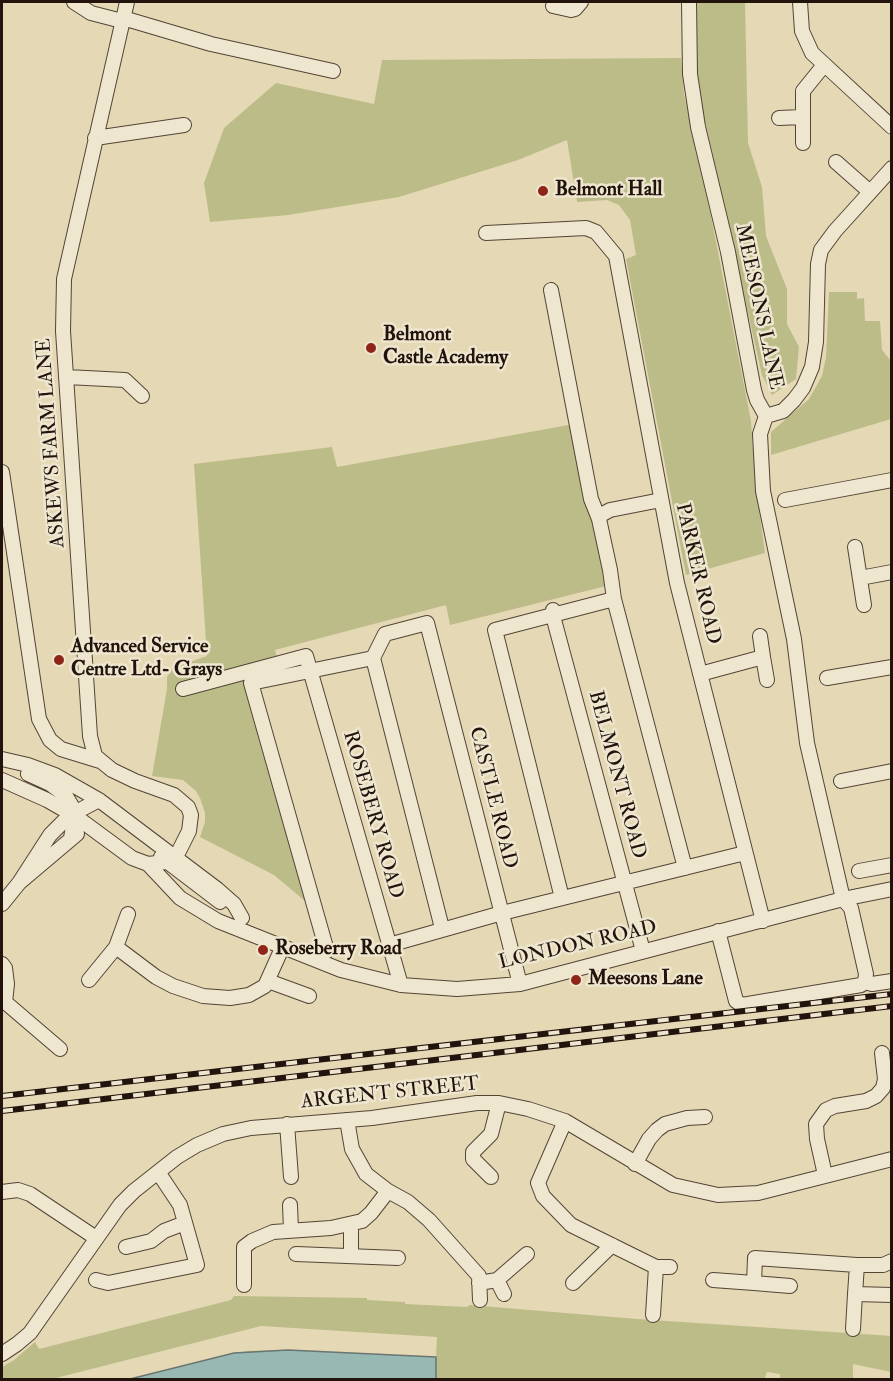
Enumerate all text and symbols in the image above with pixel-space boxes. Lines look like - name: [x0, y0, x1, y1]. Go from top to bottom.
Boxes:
- place label: Belmont Hall: [555, 179, 662, 203]
- marker: Belmont Hall: [536, 184, 550, 198]
- street label: MEESONS LANE: [729, 222, 787, 392]
- place label: Belmont Castle Academy: [383, 324, 508, 371]
- street label: ASKEWS FARM LANE: [33, 337, 71, 549]
- marker: Belmont Castle Academy: [364, 341, 378, 355]
- street label: PARKER ROAD: [669, 501, 725, 647]
- place label: Advanced Service Centre Ltd- Grays: [71, 636, 222, 683]
- marker: Advanced Service Centre Ltd- Grays: [52, 653, 66, 667]
- street label: BELMONT ROAD: [582, 688, 650, 862]
- street label: CASTLE ROAD: [463, 725, 521, 871]
- street label: ROSEBERY ROAD: [337, 728, 407, 902]
- street label: LONDON ROAD: [497, 916, 659, 976]
- place label: Roseberry Road: [275, 938, 402, 962]
- marker: Roseberry Road: [256, 943, 270, 957]
- place label: Meesons Lane: [588, 968, 703, 992]
- marker: Meesons Lane: [569, 973, 583, 987]
- street label: ARGENT STREET: [300, 1073, 480, 1115]

